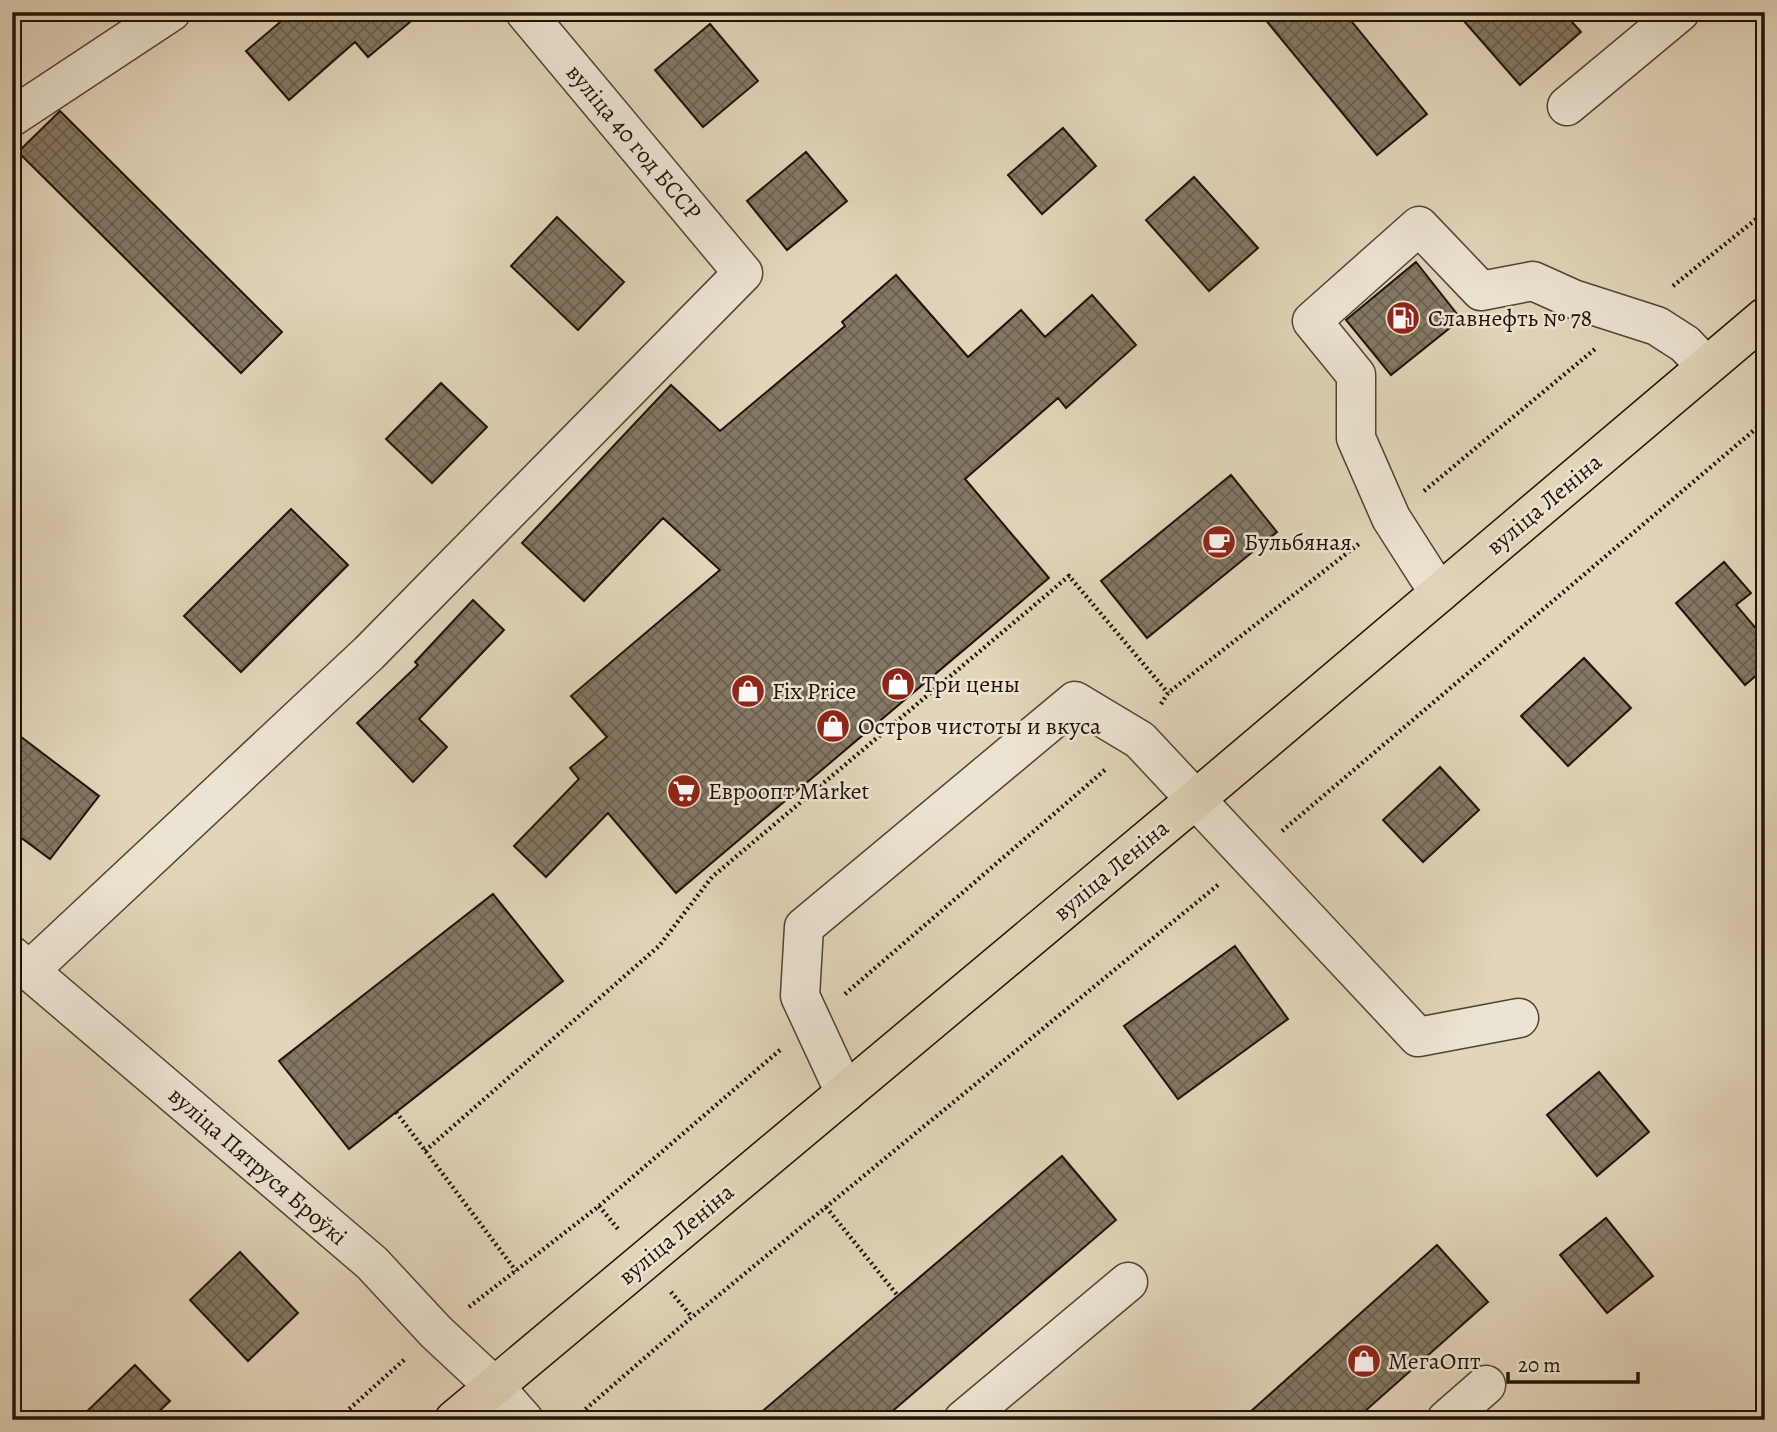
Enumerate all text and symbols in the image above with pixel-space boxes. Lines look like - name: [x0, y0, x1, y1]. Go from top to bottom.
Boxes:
- street label: вуліца 40 год БССР: [559, 57, 709, 227]
- fuel station icon: Славнефть № 78: [1384, 299, 1422, 337]
- place label: Славнефть № 78: [1428, 302, 1592, 334]
- street label: вуліца Леніна: [1479, 446, 1609, 562]
- cafe icon: Бульбяная: [1200, 523, 1238, 561]
- place label: Бульбяная: [1244, 526, 1352, 558]
- shop icon: Три цены: [879, 665, 917, 703]
- place label: Три цены: [922, 668, 1020, 700]
- shop icon: Fix Price: [729, 672, 767, 710]
- place label: Fix Price: [772, 675, 856, 707]
- shop icon: Остров чистоты и вкуса: [814, 707, 852, 745]
- place label: Остров чистоты и вкуса: [858, 710, 1101, 742]
- supermarket icon: Евроопт Market: [665, 772, 703, 810]
- place label: Евроопт Market: [708, 775, 869, 807]
- street label: вуліца Леніна: [1046, 812, 1176, 928]
- street label: вуліца Пятруся Броўкі: [162, 1079, 354, 1253]
- street label: вуліца Леніна: [611, 1176, 741, 1292]
- scale bar: [1508, 1341, 1637, 1385]
- shop icon: МегаОпт: [1345, 1342, 1383, 1380]
- place label: МегаОпт: [1388, 1345, 1481, 1377]
- text: 20 m: [1518, 1351, 1561, 1379]

